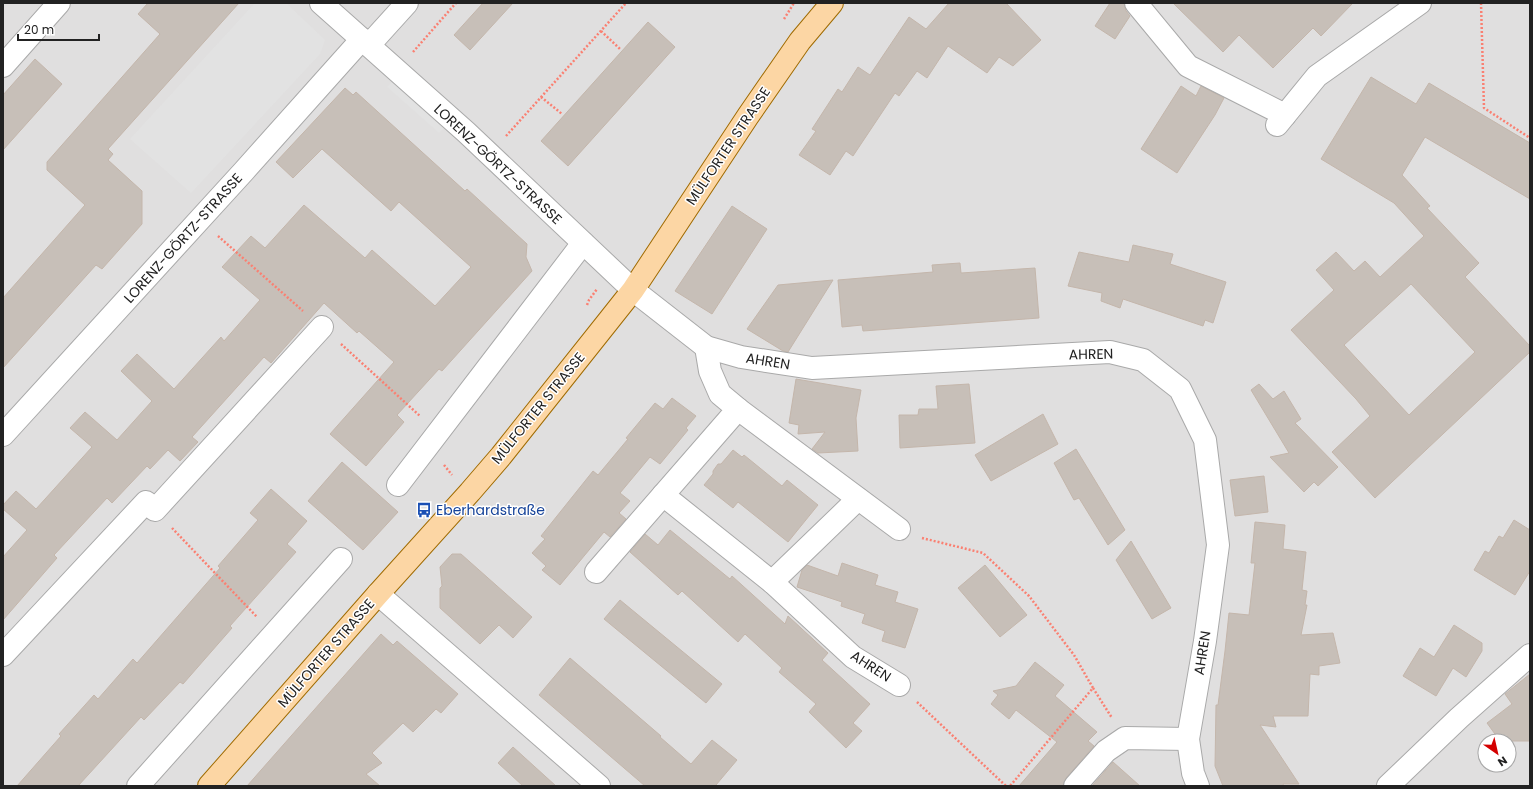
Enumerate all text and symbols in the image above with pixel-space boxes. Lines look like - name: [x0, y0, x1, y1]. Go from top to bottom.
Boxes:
- scale bar: [18, 16, 99, 42]
- text: 20 m: [24, 21, 54, 38]
- street label: MÜLFORTER STRASSE: [681, 83, 775, 209]
- street label: LORENZ-GÖRTZ-STRASSE: [430, 99, 566, 229]
- street label: LORENZ-GÖRTZ-STRASSE: [119, 169, 247, 307]
- street label: AHREN: [1068, 344, 1114, 364]
- street label: MÜLFORTER STRASSE: [487, 348, 589, 468]
- street label: AHREN: [744, 348, 792, 374]
- place label: Eberhardstraße: [436, 500, 545, 520]
- bus stop icon: Eberhardstraße: [415, 501, 433, 519]
- street label: MÜLFORTER STRASSE: [273, 594, 379, 712]
- street label: AHREN: [1189, 629, 1215, 677]
- street label: AHREN: [847, 645, 895, 687]
- north arrow: [1477, 733, 1517, 773]
- text: N: [1495, 752, 1510, 770]

